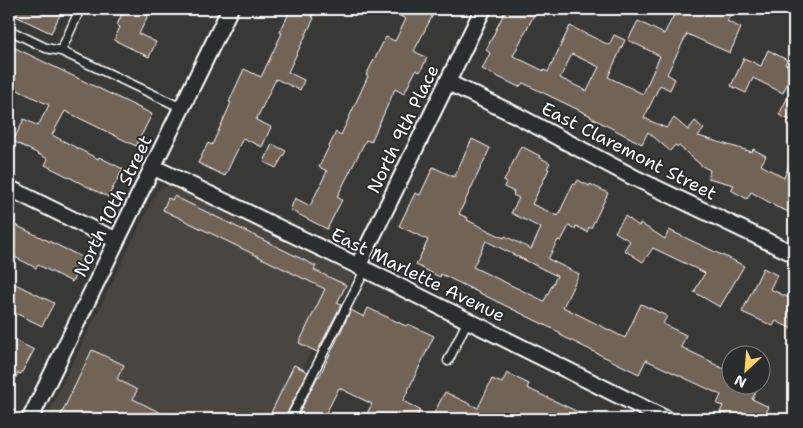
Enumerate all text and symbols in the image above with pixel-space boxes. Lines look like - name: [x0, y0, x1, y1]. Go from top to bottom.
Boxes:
- street label: North 9th Place: [361, 61, 445, 197]
- street label: East Claremont Street: [537, 96, 721, 206]
- street label: North 10th Street: [68, 131, 158, 281]
- street label: East Marlette Avenue: [327, 222, 509, 328]
- north arrow: [720, 346, 770, 396]
- text: N: [731, 371, 749, 392]

